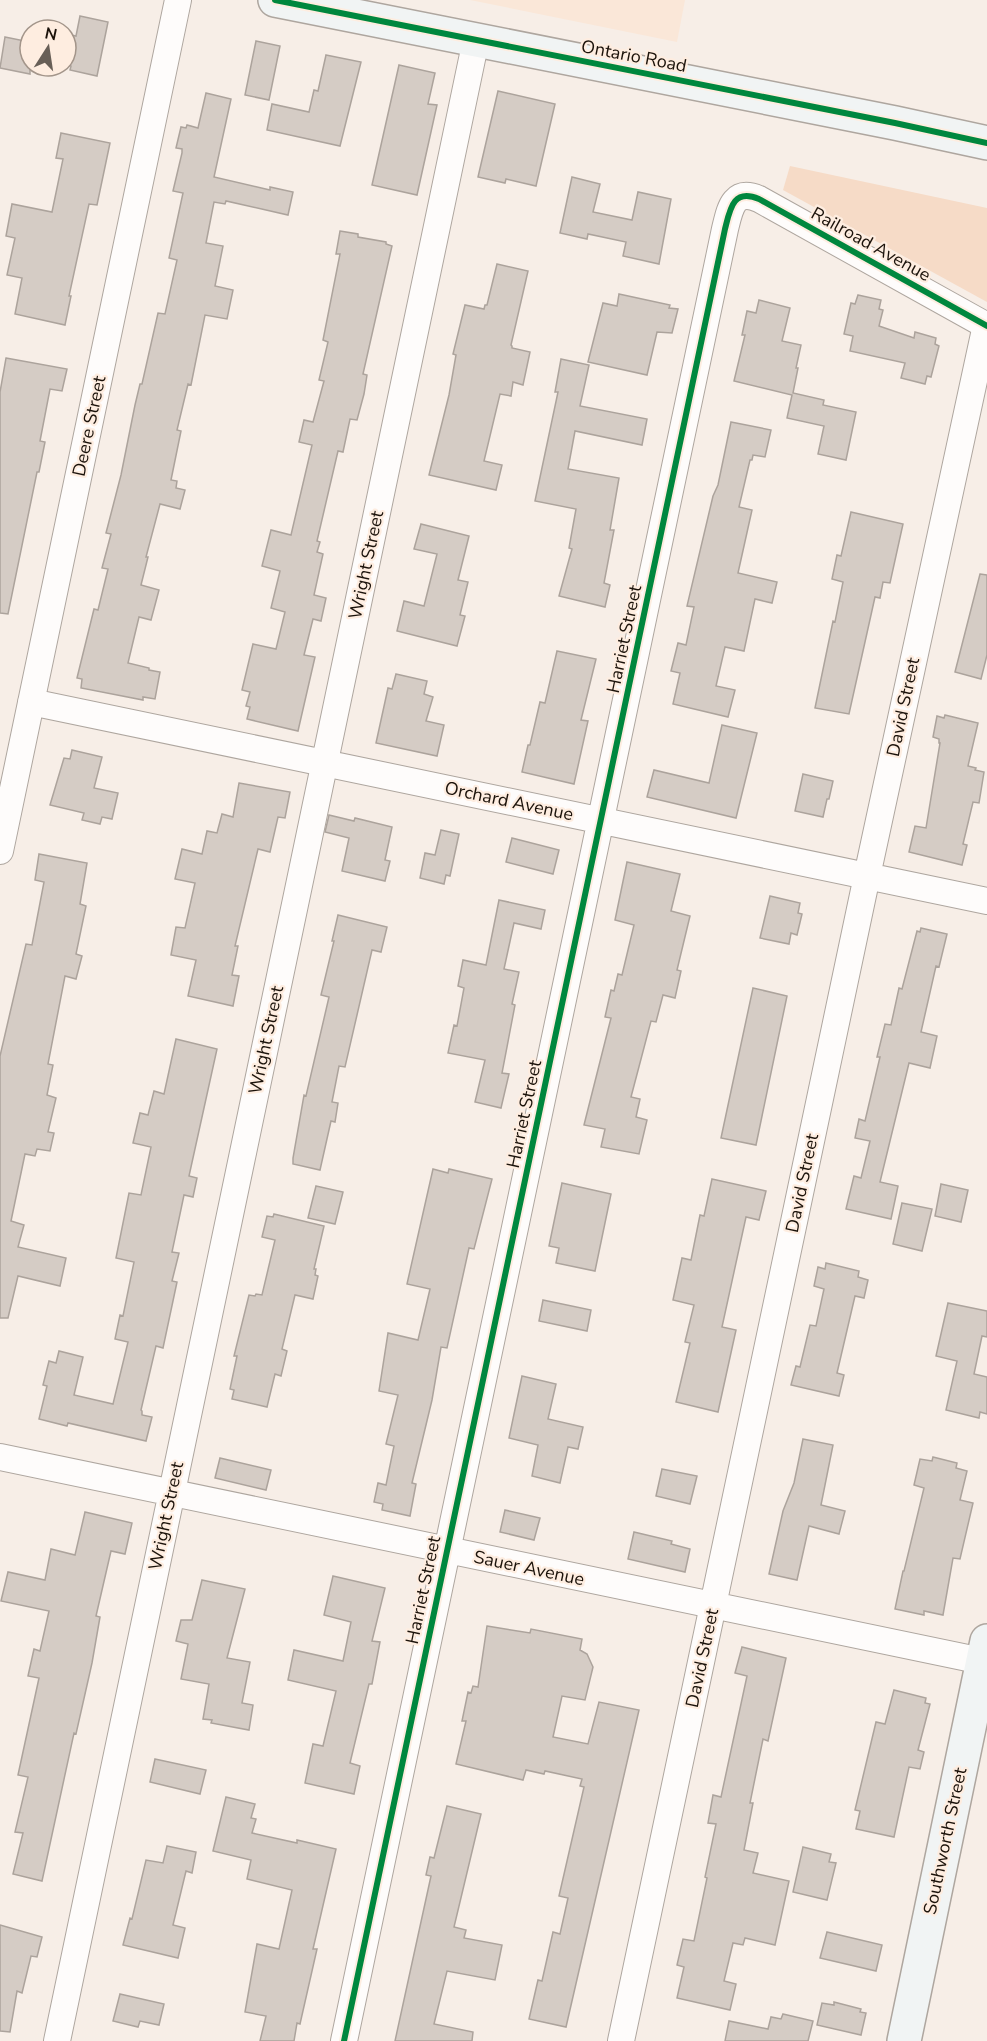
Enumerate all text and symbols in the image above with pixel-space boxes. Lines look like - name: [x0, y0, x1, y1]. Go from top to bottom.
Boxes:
- north arrow: [18, 18, 78, 78]
- text: N: [43, 22, 59, 46]
- street label: Ontario Road: [579, 34, 689, 78]
- street label: Railroad Avenue: [807, 201, 935, 287]
- street label: Deere Street: [67, 373, 112, 478]
- street label: Wright Street: [343, 508, 389, 621]
- street label: Harriet Street: [601, 582, 647, 695]
- street label: David Street: [881, 655, 925, 759]
- street label: Orchard Avenue: [442, 776, 576, 826]
- street label: Wright Street: [243, 983, 289, 1096]
- street label: Harriet Street: [501, 1057, 547, 1170]
- street label: David Street: [780, 1131, 824, 1235]
- street label: Wright Street: [143, 1459, 189, 1572]
- street label: Harriet Street: [400, 1533, 446, 1646]
- street label: Sauer Avenue: [471, 1545, 587, 1591]
- street label: David Street: [680, 1606, 724, 1710]
- street label: Southworth Street: [918, 1765, 972, 1917]

